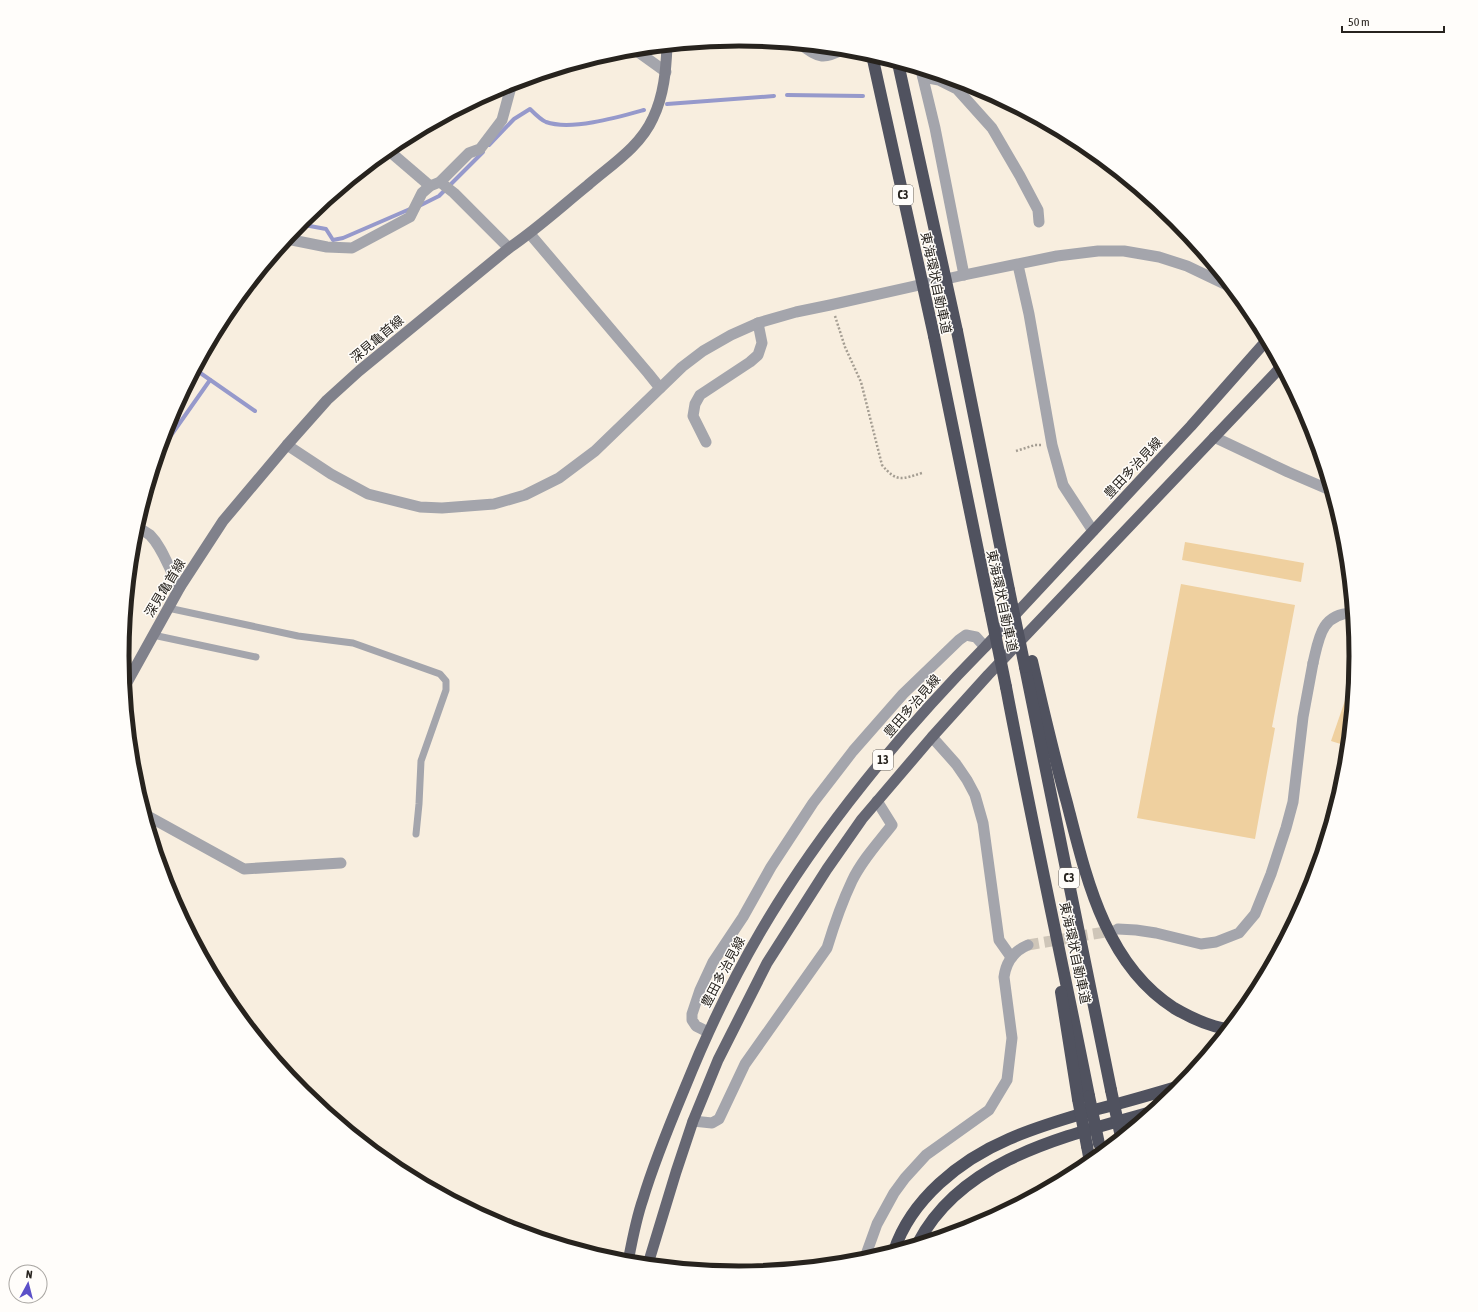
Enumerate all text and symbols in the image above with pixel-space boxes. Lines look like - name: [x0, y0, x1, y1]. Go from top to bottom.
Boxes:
- scale bar: [1342, 8, 1444, 34]
- text: 50 m: [1348, 15, 1370, 29]
- road number: C3: [893, 185, 913, 205]
- street label: 東海環状自動車道: [918, 231, 954, 335]
- street label: 深見亀首線: [347, 312, 407, 366]
- street label: 豊田多治見線: [1101, 434, 1165, 502]
- street label: 東海環状自動車道: [984, 549, 1020, 653]
- street label: 深見亀首線: [142, 556, 188, 620]
- street label: 豊田多治見線: [881, 672, 943, 740]
- road number: 13: [873, 750, 893, 770]
- road number: C3: [1059, 868, 1079, 888]
- street label: 東海環状自動車道: [1057, 901, 1093, 1005]
- street label: 豊田多治見線: [698, 934, 748, 1010]
- north arrow: [8, 1264, 48, 1304]
- text: N: [25, 1268, 33, 1280]

